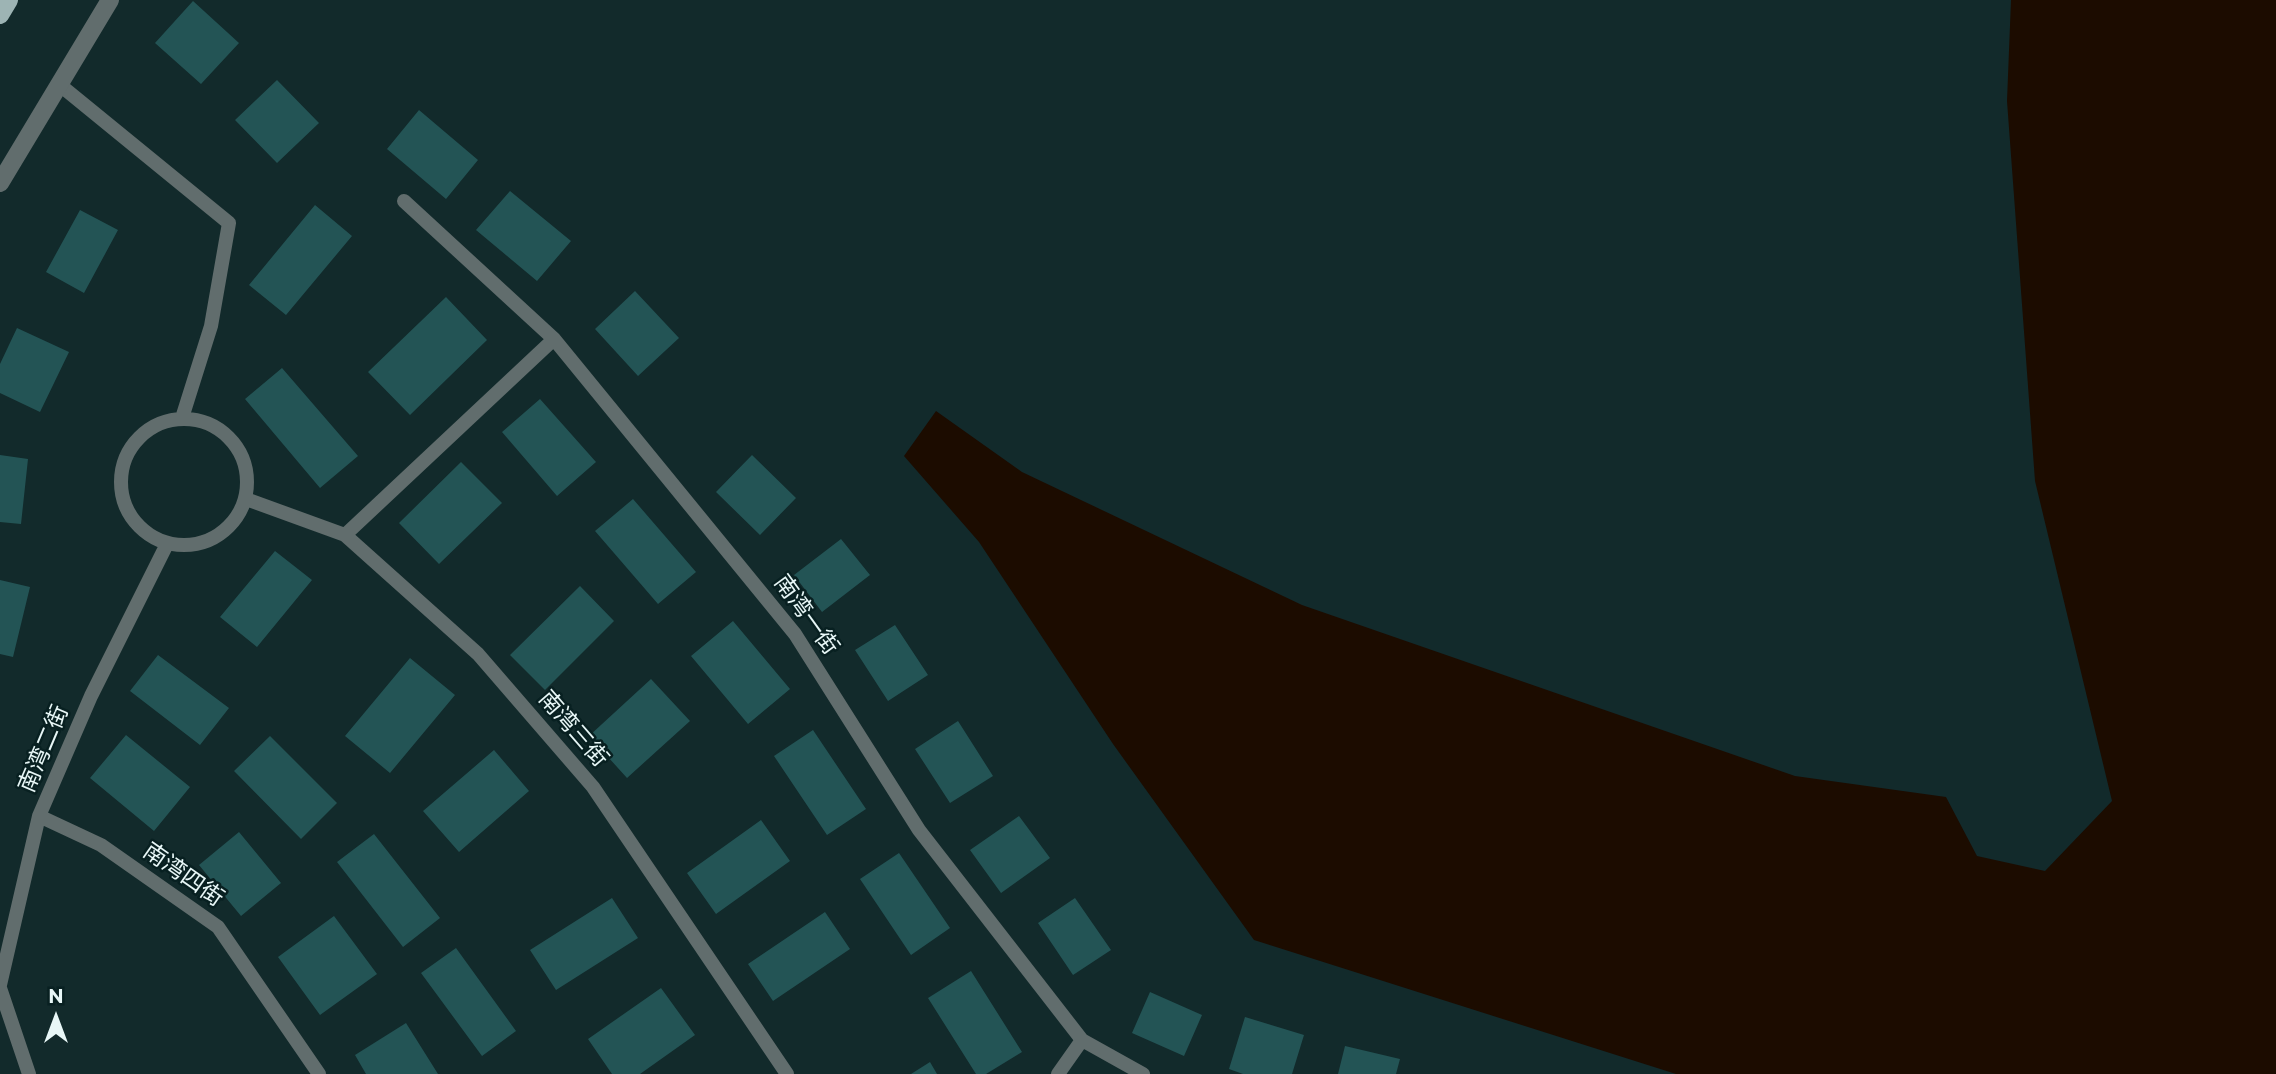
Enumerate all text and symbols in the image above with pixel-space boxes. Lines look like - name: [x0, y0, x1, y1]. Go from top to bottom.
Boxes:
- street label: 南湾一街: [768, 570, 844, 660]
- street label: 南湾三街: [532, 685, 614, 773]
- street label: 南湾二街: [13, 701, 75, 797]
- street label: 南湾四街: [137, 837, 229, 913]
- north arrow: [21, 983, 91, 1053]
- text: N: [48, 985, 64, 1008]

